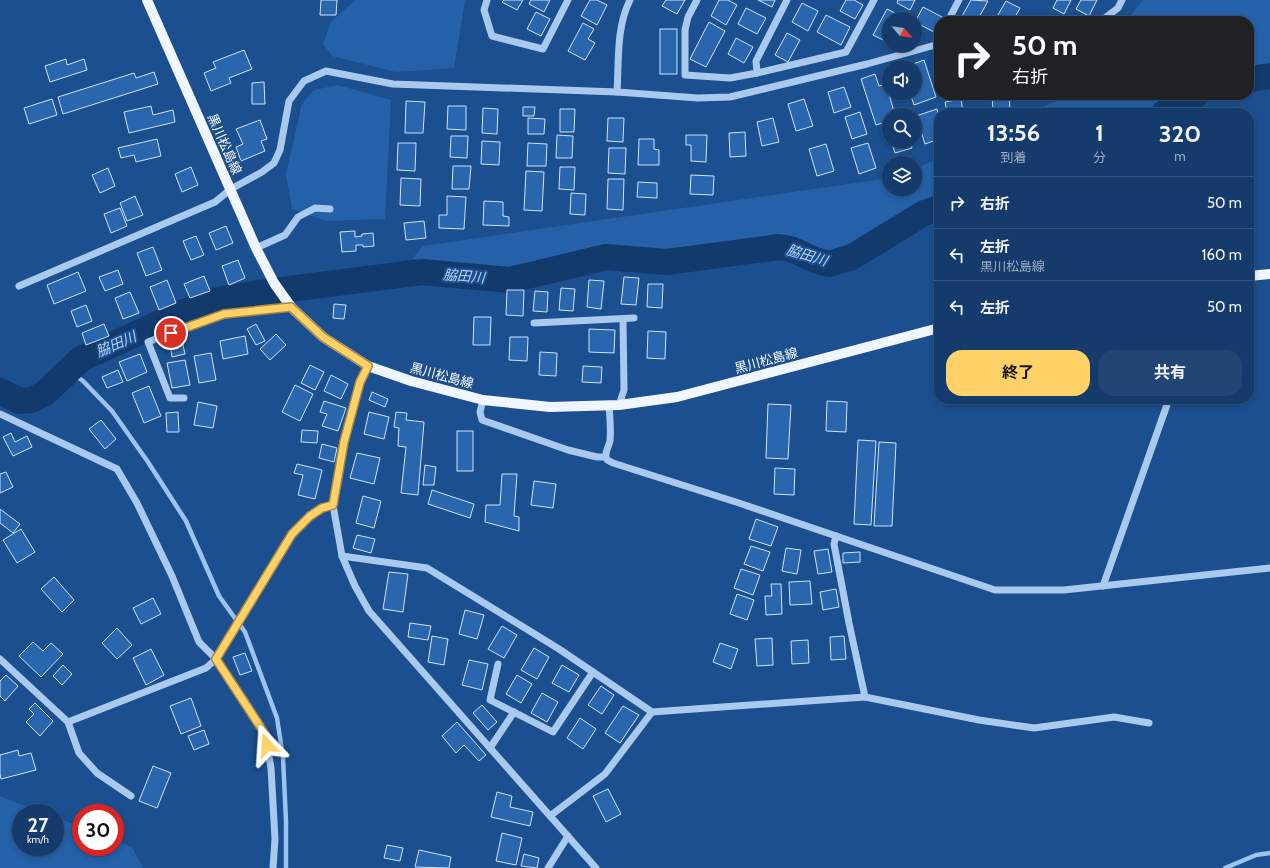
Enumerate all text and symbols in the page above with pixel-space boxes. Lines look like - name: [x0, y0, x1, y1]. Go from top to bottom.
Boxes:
- north arrow: [882, 12, 922, 52]
- map controls: [882, 12, 922, 196]
- text: 50 m: [1012, 28, 1077, 62]
- icon: right: [946, 32, 998, 84]
- button: sound: [882, 60, 922, 100]
- text: 右折: [1012, 66, 1048, 88]
- button: search: [882, 108, 922, 148]
- street label: 黒川松島線: [204, 111, 246, 177]
- text: 13:56: [987, 118, 1040, 147]
- text: 1: [1095, 118, 1104, 147]
- text: 320: [1159, 119, 1201, 148]
- text: m: [1174, 148, 1186, 164]
- text: 到着: [1000, 149, 1026, 165]
- text: 分: [1093, 149, 1106, 165]
- button: layers: [882, 156, 922, 196]
- icon: right: [946, 192, 968, 214]
- text: 50 m: [1207, 194, 1242, 212]
- text: 右折: [980, 195, 1010, 213]
- text: 左折: [980, 238, 1010, 256]
- water label: 脇田川: [784, 240, 832, 270]
- icon: left: [946, 244, 968, 266]
- text: 160 m: [1202, 246, 1242, 264]
- text: 黒川松島線: [980, 258, 1045, 274]
- water label: 脇田川: [442, 265, 488, 287]
- icon: left: [946, 296, 968, 318]
- text: 50 m: [1207, 298, 1242, 316]
- text: 左折: [980, 299, 1010, 317]
- pin: [154, 316, 188, 350]
- icon: arrive: [160, 322, 182, 344]
- water label: 脇田川: [93, 326, 141, 361]
- street label: 黒川松島線: [733, 344, 799, 376]
- button: 終了: [946, 350, 1090, 396]
- button: 共有: [1098, 350, 1242, 396]
- street label: 黒川松島線: [409, 359, 475, 391]
- position arrow: [246, 724, 288, 766]
- speed limit sign: 30: [72, 804, 124, 856]
- text: 27: [28, 813, 48, 837]
- text: km/h: [27, 833, 49, 846]

